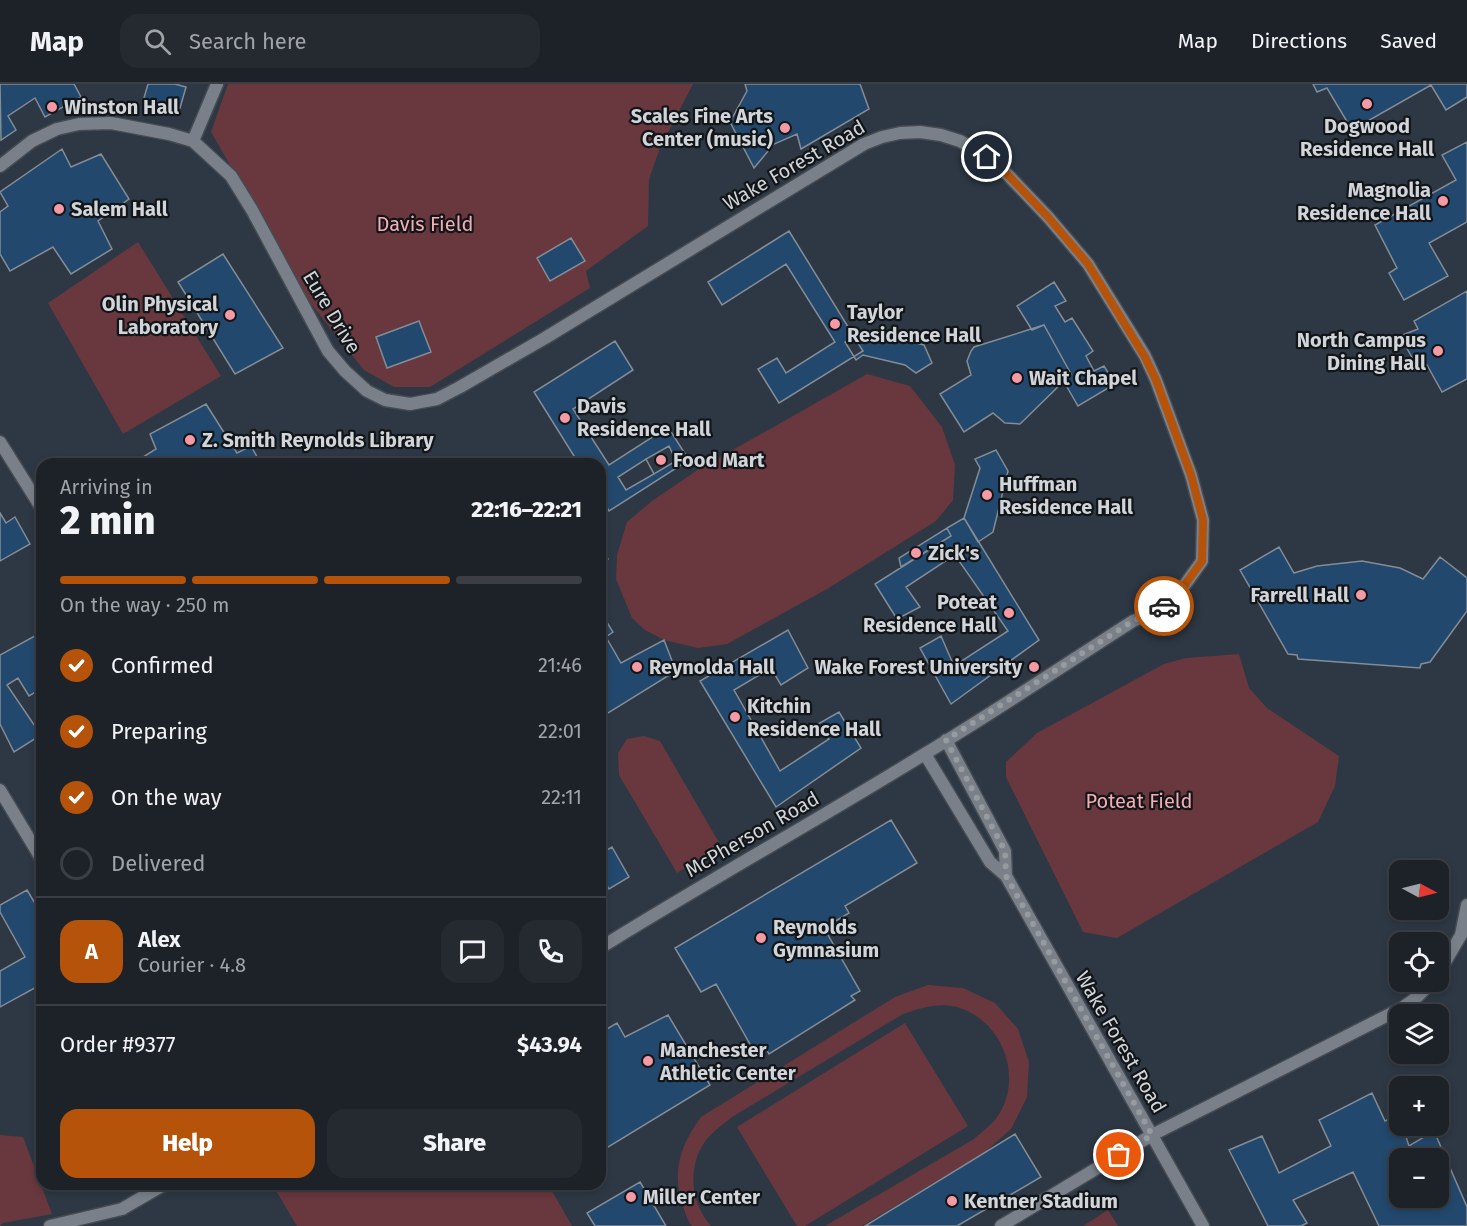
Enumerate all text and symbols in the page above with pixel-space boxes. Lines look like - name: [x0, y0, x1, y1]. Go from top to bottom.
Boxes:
- search box: [120, 14, 540, 68]
- text: Map: [30, 25, 84, 58]
- icon: search: [141, 25, 174, 58]
- text: Search here: [189, 28, 307, 55]
- text: Map: [1178, 28, 1218, 54]
- text: Directions: [1251, 28, 1347, 54]
- text: Saved: [1380, 28, 1437, 54]
- place label: Winston Hall: [64, 95, 179, 119]
- marker: Dogwood Residence Hall: [1360, 97, 1374, 111]
- marker: Winston Hall: [45, 100, 59, 114]
- place label: Scales Fine Arts Center (music): [631, 104, 773, 151]
- place label: Dogwood Residence Hall: [1300, 114, 1434, 161]
- street label: Wake Forest Road: [719, 115, 869, 215]
- marker: Scales Fine Arts Center (music): [778, 121, 792, 135]
- pin: [961, 131, 1012, 182]
- icon: home: [970, 140, 1003, 173]
- place label: Magnolia Residence Hall: [1297, 178, 1431, 225]
- marker: Magnolia Residence Hall: [1436, 194, 1450, 208]
- place label: Salem Hall: [71, 197, 168, 221]
- marker: Salem Hall: [52, 202, 66, 216]
- park label: Davis Field: [377, 212, 473, 236]
- street label: Eure Drive: [298, 266, 366, 358]
- place label: Olin Physical Laboratory: [102, 292, 219, 339]
- place label: Taylor Residence Hall: [847, 300, 981, 347]
- marker: Olin Physical Laboratory: [223, 308, 237, 322]
- marker: Taylor Residence Hall: [828, 317, 842, 331]
- place label: North Campus Dining Hall: [1297, 328, 1426, 375]
- marker: North Campus Dining Hall: [1431, 344, 1445, 358]
- place label: Wait Chapel: [1029, 366, 1137, 390]
- marker: Wait Chapel: [1010, 371, 1024, 385]
- place label: Davis Residence Hall: [577, 394, 711, 441]
- marker: Davis Residence Hall: [558, 411, 572, 425]
- place label: Z. Smith Reynolds Library: [202, 428, 434, 452]
- marker: Z. Smith Reynolds Library: [183, 433, 197, 447]
- place label: Food Mart: [673, 448, 765, 472]
- marker: Food Mart: [654, 453, 668, 467]
- place label: Huffman Residence Hall: [999, 472, 1133, 519]
- text: Arriving in: [60, 475, 153, 499]
- marker: Huffman Residence Hall: [980, 488, 994, 502]
- text: 22:16–22:21: [471, 496, 582, 523]
- text: 2 min: [60, 498, 156, 544]
- place label: Zick's: [928, 541, 980, 565]
- marker: Zick's: [909, 546, 923, 560]
- courier: [1134, 576, 1194, 636]
- place label: Farrell Hall: [1250, 583, 1349, 607]
- marker: Farrell Hall: [1354, 588, 1368, 602]
- place label: Poteat Residence Hall: [863, 590, 997, 637]
- icon: car: [1148, 590, 1181, 623]
- text: On the way · 250 m: [60, 593, 229, 617]
- marker: Poteat Residence Hall: [1002, 606, 1016, 620]
- icon: check: [60, 649, 93, 682]
- text: Confirmed: [111, 652, 214, 679]
- text: 21:46: [538, 653, 582, 677]
- place label: Reynolda Hall: [649, 655, 775, 679]
- place label: Wake Forest University: [814, 655, 1023, 679]
- marker: Reynolda Hall: [630, 660, 644, 674]
- marker: Wake Forest University: [1027, 660, 1041, 674]
- place label: Kitchin Residence Hall: [747, 694, 881, 741]
- marker: Kitchin Residence Hall: [728, 710, 742, 724]
- icon: check: [60, 715, 93, 748]
- text: Preparing: [111, 718, 207, 745]
- text: 22:01: [538, 719, 582, 743]
- icon: check: [60, 781, 93, 814]
- text: On the way: [111, 784, 222, 811]
- text: 22:11: [541, 785, 582, 809]
- street label: McPherson Road: [681, 786, 823, 882]
- park label: Poteat Field: [1085, 789, 1193, 813]
- text: Delivered: [111, 850, 206, 877]
- north arrow: [1389, 860, 1449, 920]
- map controls: [1389, 860, 1449, 1208]
- place label: Reynolds Gymnasium: [773, 915, 879, 962]
- button: chat: [441, 920, 504, 983]
- button: phone: [519, 920, 582, 983]
- text: Alex: [138, 926, 181, 953]
- marker: Reynolds Gymnasium: [754, 931, 768, 945]
- button: locate: [1389, 932, 1449, 992]
- text: A: [85, 938, 98, 965]
- text: Courier · 4.8: [138, 953, 246, 977]
- street label: Wake Forest Road: [1071, 967, 1171, 1117]
- button: layers: [1389, 1004, 1449, 1064]
- text: Order #9377: [60, 1031, 175, 1058]
- text: $43.94: [517, 1031, 582, 1058]
- place label: Manchester Athletic Center: [659, 1038, 797, 1085]
- marker: Manchester Athletic Center: [641, 1054, 655, 1068]
- button: +: [1389, 1076, 1449, 1136]
- button: Help: [60, 1109, 315, 1178]
- button: Share: [327, 1109, 582, 1178]
- pin: [1093, 1129, 1144, 1180]
- icon: bag: [1102, 1138, 1135, 1171]
- button: −: [1389, 1148, 1449, 1208]
- place label: Miller Center: [643, 1185, 761, 1209]
- place label: Kentner Stadium: [964, 1189, 1118, 1213]
- marker: Miller Center: [624, 1190, 638, 1204]
- marker: Kentner Stadium: [945, 1194, 959, 1208]

